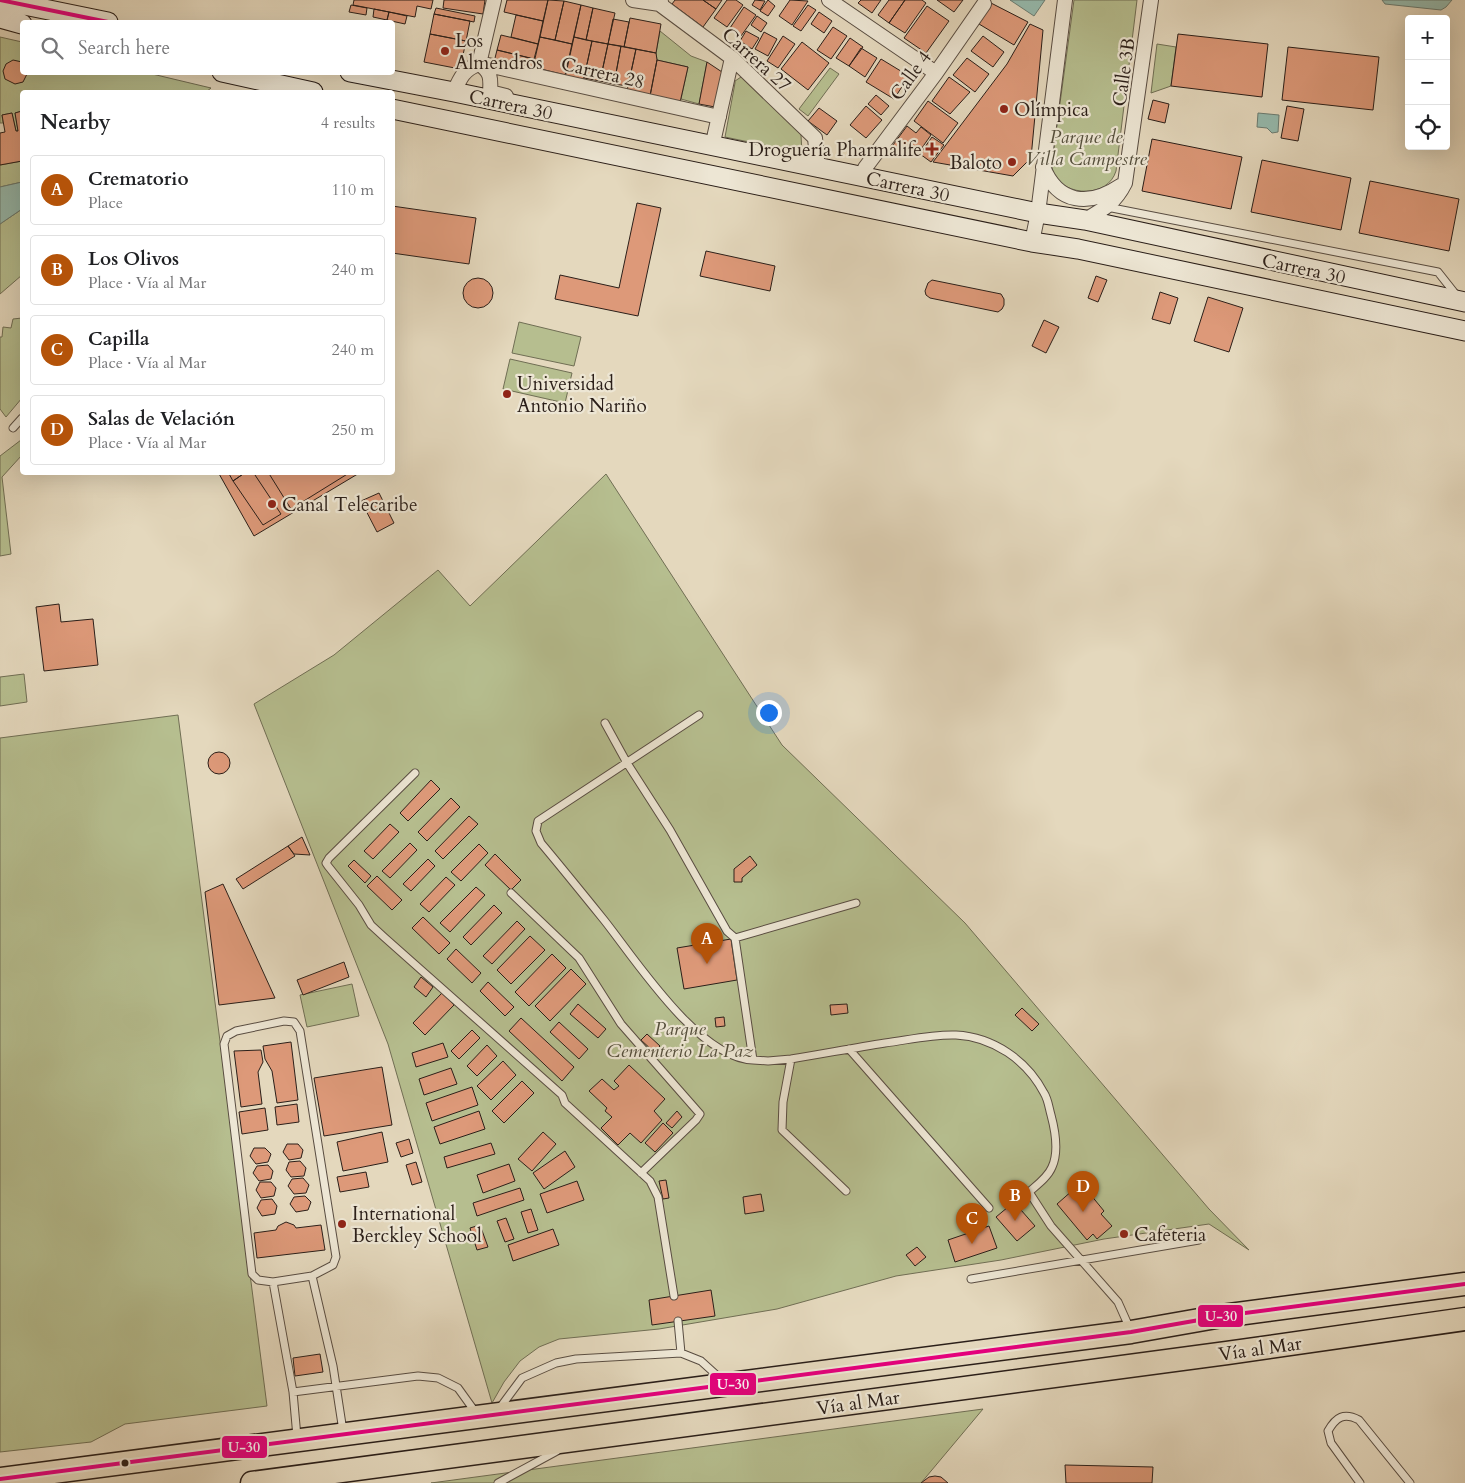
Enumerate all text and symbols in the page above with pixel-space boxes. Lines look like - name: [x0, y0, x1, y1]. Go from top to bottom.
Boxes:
- map controls: [1405, 15, 1450, 150]
- button: +: [1405, 15, 1450, 60]
- search box: [20, 20, 395, 75]
- street label: Carrera 27: [716, 22, 797, 98]
- place label: Los Almendros: [455, 28, 543, 76]
- icon: search: [38, 34, 66, 62]
- text: Search here: [78, 35, 170, 61]
- street label: Calle 3B: [1106, 36, 1142, 108]
- marker: Los Almendros: [439, 45, 451, 57]
- street label: Calle 4: [884, 45, 938, 106]
- street label: Carrera 28: [558, 51, 647, 95]
- button: −: [1405, 60, 1450, 105]
- street label: Carrera 30: [467, 83, 555, 127]
- place label: Olímpica: [1014, 97, 1089, 123]
- marker: Olímpica: [998, 103, 1010, 115]
- button: locate: [1405, 105, 1450, 150]
- text: Nearby: [40, 108, 111, 137]
- text: 4 results: [321, 112, 375, 134]
- park label: Parque de Villa Campestre: [1025, 124, 1147, 172]
- place label: Droguería Pharmalife: [748, 137, 922, 163]
- marker: Droguería Pharmalife: [926, 143, 938, 155]
- place label: Baloto: [949, 150, 1002, 176]
- marker: Baloto: [1006, 156, 1018, 168]
- street label: Carrera 30: [864, 165, 952, 209]
- text: Crematorio: [88, 166, 189, 192]
- text: A: [51, 179, 63, 201]
- text: 110 m: [332, 179, 374, 201]
- text: Place: [88, 192, 123, 214]
- text: Los Olivos: [88, 246, 179, 272]
- street label: Carrera 30: [1260, 247, 1348, 291]
- text: B: [51, 259, 63, 281]
- text: 240 m: [332, 259, 374, 281]
- text: Place · Vía al Mar: [88, 272, 206, 294]
- text: Capilla: [88, 326, 150, 352]
- text: C: [51, 339, 63, 361]
- text: 240 m: [332, 339, 374, 361]
- text: Place · Vía al Mar: [88, 352, 206, 374]
- place label: Universidad Antonio Nariño: [517, 371, 647, 419]
- marker: Universidad Antonio Nariño: [501, 388, 513, 400]
- text: Salas de Velación: [88, 406, 235, 432]
- text: D: [50, 419, 64, 441]
- text: 250 m: [332, 419, 374, 441]
- text: Place · Vía al Mar: [88, 432, 206, 454]
- place label: Canal Telecaribe: [282, 492, 418, 518]
- marker: Canal Telecaribe: [266, 498, 278, 510]
- your location: [756, 700, 782, 726]
- pin: A: [691, 923, 723, 964]
- park label: Parque Cementerio La Paz: [607, 1016, 754, 1064]
- pin: D: [1067, 1171, 1099, 1212]
- pin: B: [999, 1180, 1031, 1221]
- place label: International Berckley School: [352, 1201, 482, 1249]
- pin: C: [956, 1203, 988, 1244]
- marker: International Berckley School: [336, 1218, 348, 1230]
- place label: Cafeteria: [1134, 1222, 1206, 1248]
- marker: Cafeteria: [1118, 1228, 1130, 1240]
- line badge: U-30: [1197, 1304, 1244, 1328]
- text: U-30: [1205, 1307, 1237, 1326]
- street label: Vía al Mar: [1217, 1330, 1304, 1368]
- line badge: U-30: [709, 1372, 757, 1396]
- text: U-30: [717, 1375, 749, 1394]
- street label: Vía al Mar: [815, 1384, 902, 1422]
- line badge: U-30: [221, 1435, 268, 1459]
- text: U-30: [228, 1438, 260, 1457]
- unlabelled marker: [120, 1458, 130, 1468]

